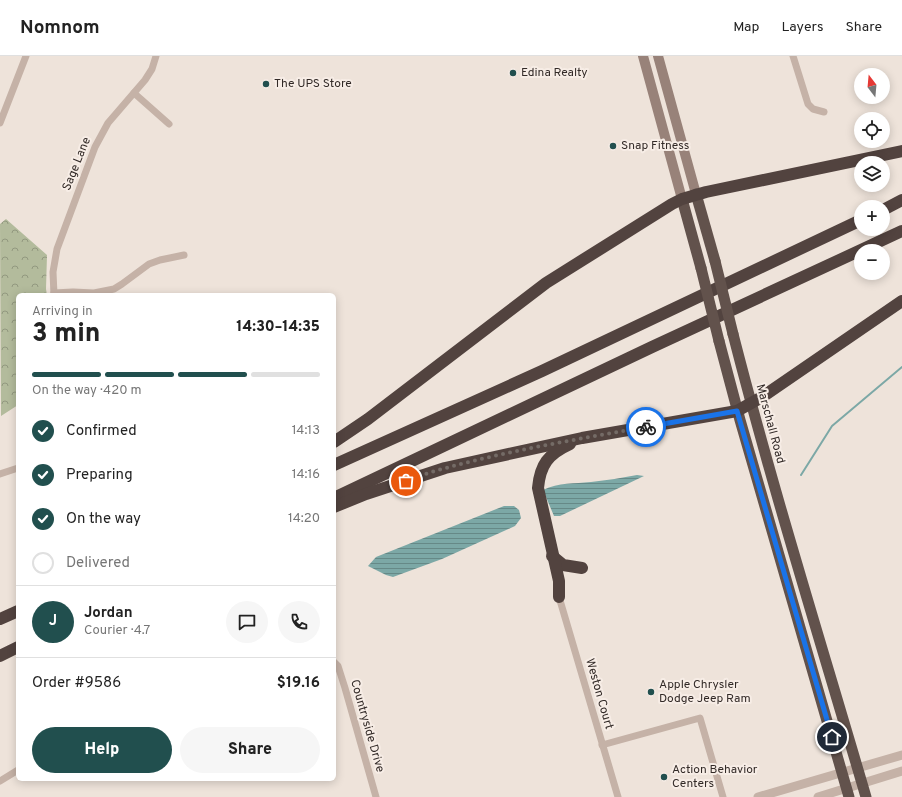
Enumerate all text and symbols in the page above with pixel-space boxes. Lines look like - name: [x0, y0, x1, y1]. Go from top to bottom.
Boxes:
- text: Nomnom: [20, 16, 100, 40]
- text: Map: [733, 19, 759, 36]
- text: Layers: [781, 19, 823, 36]
- text: Share: [845, 19, 882, 36]
- place label: Edina Realty: [521, 65, 588, 81]
- marker: Edina Realty: [508, 68, 518, 78]
- north arrow: [854, 68, 890, 104]
- map controls: [854, 68, 890, 280]
- place label: The UPS Store: [274, 76, 352, 92]
- marker: The UPS Store: [261, 79, 271, 89]
- button: locate: [854, 112, 890, 148]
- street label: Sage Lane: [59, 135, 95, 193]
- place label: Snap Fitness: [621, 138, 689, 154]
- marker: Snap Fitness: [608, 141, 618, 151]
- button: layers: [854, 156, 890, 192]
- button: +: [854, 200, 890, 236]
- button: −: [854, 244, 890, 280]
- text: Arriving in: [32, 304, 93, 320]
- text: 3 min: [32, 318, 100, 351]
- text: 14:30–14:35: [236, 318, 320, 337]
- street label: Marschall Road: [752, 382, 788, 466]
- text: On the way · 420 m: [32, 383, 142, 399]
- courier: [626, 407, 666, 447]
- icon: bike: [635, 416, 657, 438]
- icon: check: [32, 420, 54, 442]
- text: Confirmed: [66, 422, 137, 441]
- text: 14:13: [292, 423, 320, 439]
- icon: check: [32, 464, 54, 486]
- pin: [389, 464, 423, 498]
- text: Preparing: [66, 466, 133, 485]
- text: 14:16: [292, 467, 320, 483]
- icon: bag: [395, 470, 417, 492]
- icon: check: [32, 508, 54, 530]
- text: On the way: [66, 510, 141, 529]
- text: 14:20: [288, 511, 320, 527]
- text: Delivered: [66, 554, 130, 573]
- button: chat: [226, 601, 268, 643]
- button: phone: [278, 601, 320, 643]
- text: Jordan: [84, 604, 133, 623]
- text: J: [49, 612, 57, 631]
- text: Courier · 4.7: [84, 623, 150, 639]
- street label: Weston Court: [581, 657, 617, 731]
- text: Order #9586: [32, 674, 121, 693]
- text: $19.16: [277, 674, 320, 693]
- place label: Apple Chrysler Dodge Jeep Ram: [659, 677, 751, 707]
- street label: Countryside Drive: [346, 678, 388, 774]
- marker: Apple Chrysler Dodge Jeep Ram: [646, 687, 656, 697]
- pin: [815, 720, 849, 754]
- icon: home: [821, 726, 843, 748]
- button: Help: [32, 727, 172, 773]
- button: Share: [180, 727, 320, 773]
- place label: Action Behavior Centers: [672, 762, 758, 792]
- marker: Action Behavior Centers: [659, 772, 669, 782]

